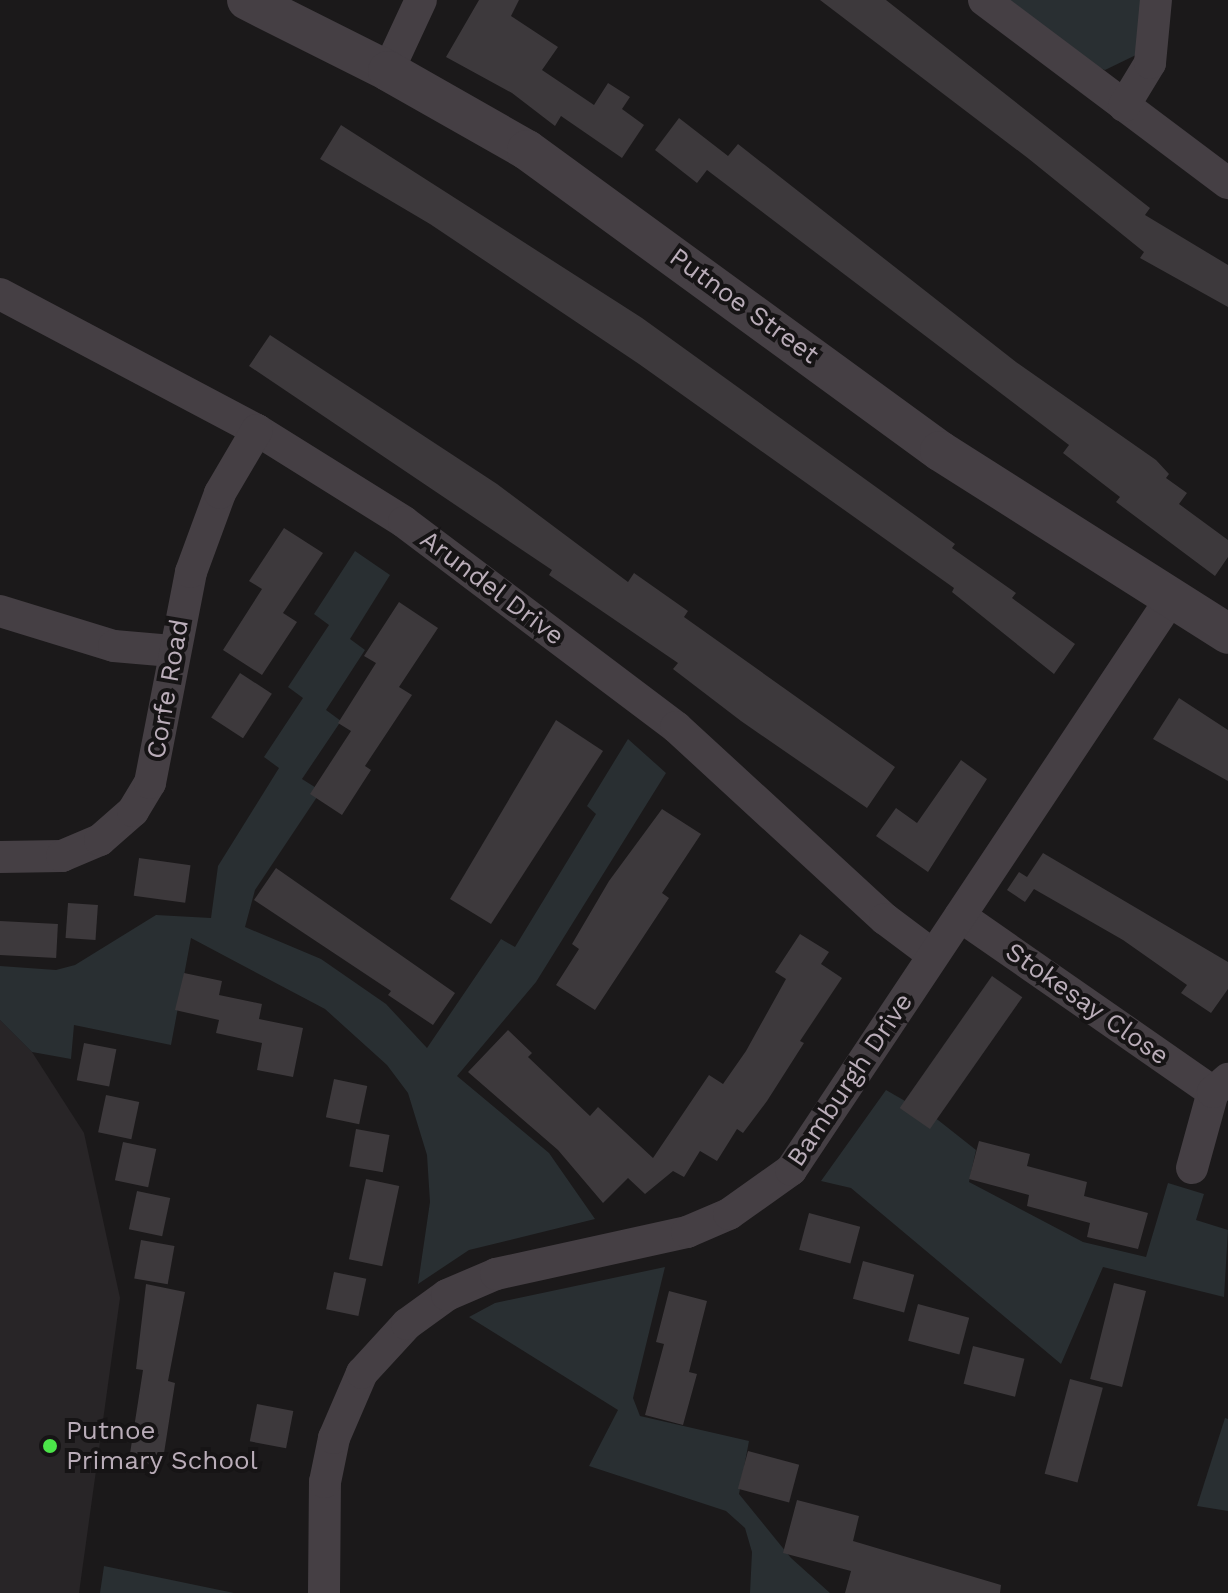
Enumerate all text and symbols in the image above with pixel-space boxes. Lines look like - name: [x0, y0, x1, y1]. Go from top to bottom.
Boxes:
- street label: Putnoe Street: [663, 241, 825, 371]
- street label: Arundel Drive: [414, 524, 570, 652]
- street label: Corfe Road: [140, 617, 196, 761]
- street label: Stokesay Close: [999, 936, 1175, 1072]
- street label: Bamburgh Drive: [781, 987, 919, 1173]
- place label: Putnoe Primary School: [66, 1415, 258, 1476]
- marker: Putnoe Primary School: [41, 1437, 59, 1455]

